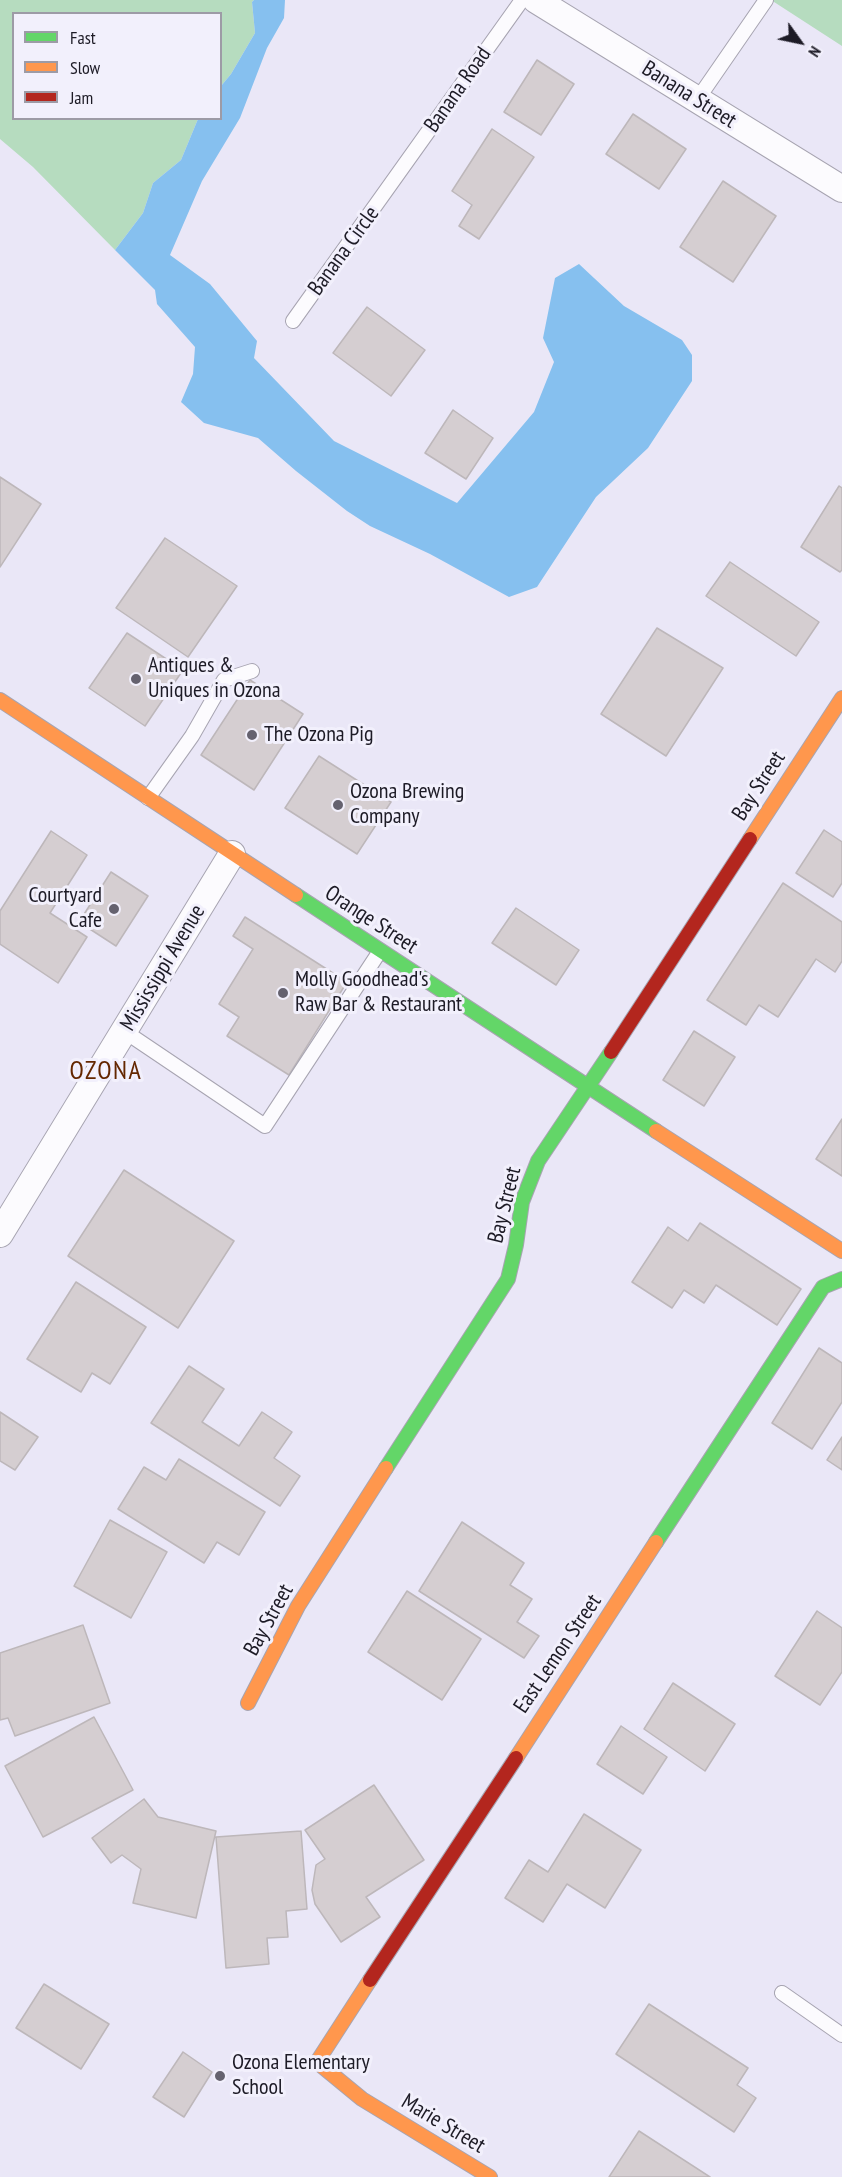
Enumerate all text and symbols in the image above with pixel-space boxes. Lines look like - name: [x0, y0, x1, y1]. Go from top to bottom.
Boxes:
- legend: [12, 12, 222, 120]
- north arrow: [770, 12, 830, 72]
- text: Fast: [70, 26, 96, 49]
- street label: Banana Road: [419, 42, 497, 138]
- text: N: [804, 43, 826, 61]
- text: Slow: [70, 56, 100, 79]
- street label: Banana Street: [637, 56, 741, 134]
- text: Jam: [70, 86, 93, 109]
- street label: Banana Circle: [303, 201, 385, 301]
- place label: Antiques & Uniques in Ozona: [148, 653, 281, 704]
- marker: Antiques & Uniques in Ozona: [129, 672, 143, 686]
- place label: The Ozona Pig: [264, 722, 373, 748]
- marker: The Ozona Pig: [245, 728, 259, 742]
- street label: Bay Street: [727, 746, 791, 826]
- place label: Ozona Brewing Company: [350, 779, 464, 830]
- marker: Ozona Brewing Company: [331, 798, 345, 812]
- street label: Orange Street: [320, 880, 422, 960]
- place label: Courtyard Cafe: [28, 883, 102, 934]
- street label: Mississippi Avenue: [115, 900, 211, 1036]
- marker: Courtyard Cafe: [107, 902, 121, 916]
- place label: Molly Goodhead's Raw Bar & Restaurant: [295, 967, 462, 1018]
- marker: Molly Goodhead's Raw Bar & Restaurant: [276, 986, 290, 1000]
- district label: OZONA: [70, 1056, 142, 1088]
- street label: Bay Street: [483, 1164, 527, 1246]
- street label: Bay Street: [239, 1580, 299, 1660]
- street label: East Lemon Street: [509, 1590, 607, 1718]
- place label: Ozona Elementary School: [232, 2050, 370, 2102]
- marker: Ozona Elementary School: [213, 2069, 227, 2083]
- street label: Marie Street: [396, 2089, 490, 2159]

